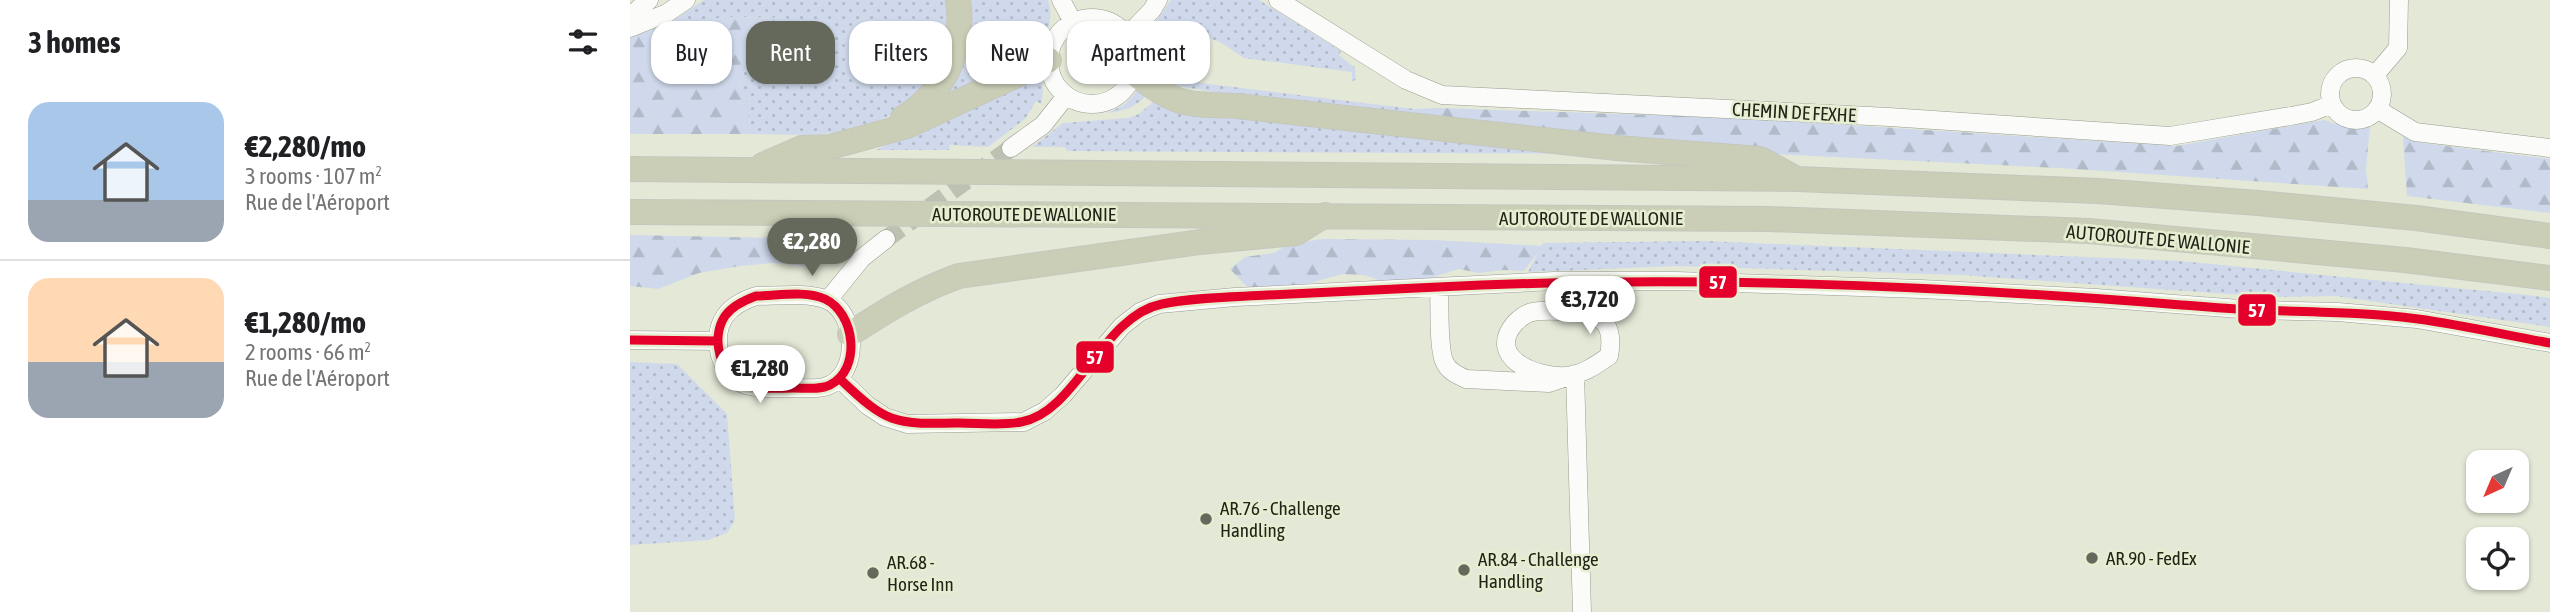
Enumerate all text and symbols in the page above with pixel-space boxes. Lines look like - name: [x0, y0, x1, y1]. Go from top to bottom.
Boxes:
- chip: Buy: [651, 21, 732, 84]
- chip: Rent: [746, 21, 835, 84]
- chip: Filters: [849, 21, 952, 84]
- chip: New: [966, 21, 1053, 84]
- chip: Apartment: [1067, 21, 1210, 84]
- icon: filters: [564, 23, 602, 61]
- text: 3 homes: [28, 25, 121, 59]
- street label: CHEMIN DE FEXHE: [1732, 98, 1856, 126]
- text: €2,280/mo: [245, 129, 366, 163]
- icon: home: [84, 130, 168, 214]
- text: 3 rooms · 107 m²: [245, 163, 382, 189]
- text: Rue de l'Aéroport: [245, 189, 390, 215]
- street label: AUTOROUTE DE WALLONIE: [932, 203, 1116, 225]
- street label: AUTOROUTE DE WALLONIE: [1499, 207, 1683, 229]
- pin: €2,280: [755, 218, 869, 278]
- street label: AUTOROUTE DE WALLONIE: [2065, 220, 2251, 258]
- text: €2,280: [783, 228, 841, 254]
- line badge: 57: [1698, 265, 1738, 299]
- text: 57: [1709, 271, 1727, 293]
- pin: €3,720: [1533, 276, 1647, 336]
- text: €3,720: [1561, 286, 1619, 312]
- line badge: 57: [2237, 293, 2277, 327]
- text: 57: [2248, 299, 2266, 321]
- text: €1,280/mo: [245, 305, 366, 339]
- icon: home: [84, 306, 168, 390]
- text: 2 rooms · 66 m²: [245, 339, 371, 365]
- line badge: 57: [1075, 340, 1115, 374]
- pin: €1,280: [703, 346, 817, 405]
- text: 57: [1086, 346, 1104, 368]
- text: €1,280: [731, 355, 789, 381]
- text: Rue de l'Aéroport: [245, 365, 390, 391]
- north arrow: [2466, 450, 2529, 513]
- map controls: [2466, 450, 2529, 590]
- place label: AR.76 - Challenge Handling: [1220, 497, 1341, 541]
- marker: AR.76 - Challenge Handling: [1198, 511, 1214, 527]
- button: locate: [2466, 527, 2529, 590]
- place label: AR.90 - FedEx: [2106, 547, 2197, 569]
- place label: AR.84 - Challenge Handling: [1478, 548, 1599, 592]
- marker: AR.90 - FedEx: [2084, 550, 2100, 566]
- place label: AR.68 - Horse Inn: [887, 551, 954, 595]
- marker: AR.84 - Challenge Handling: [1456, 562, 1472, 578]
- marker: AR.68 - Horse Inn: [865, 565, 881, 581]

